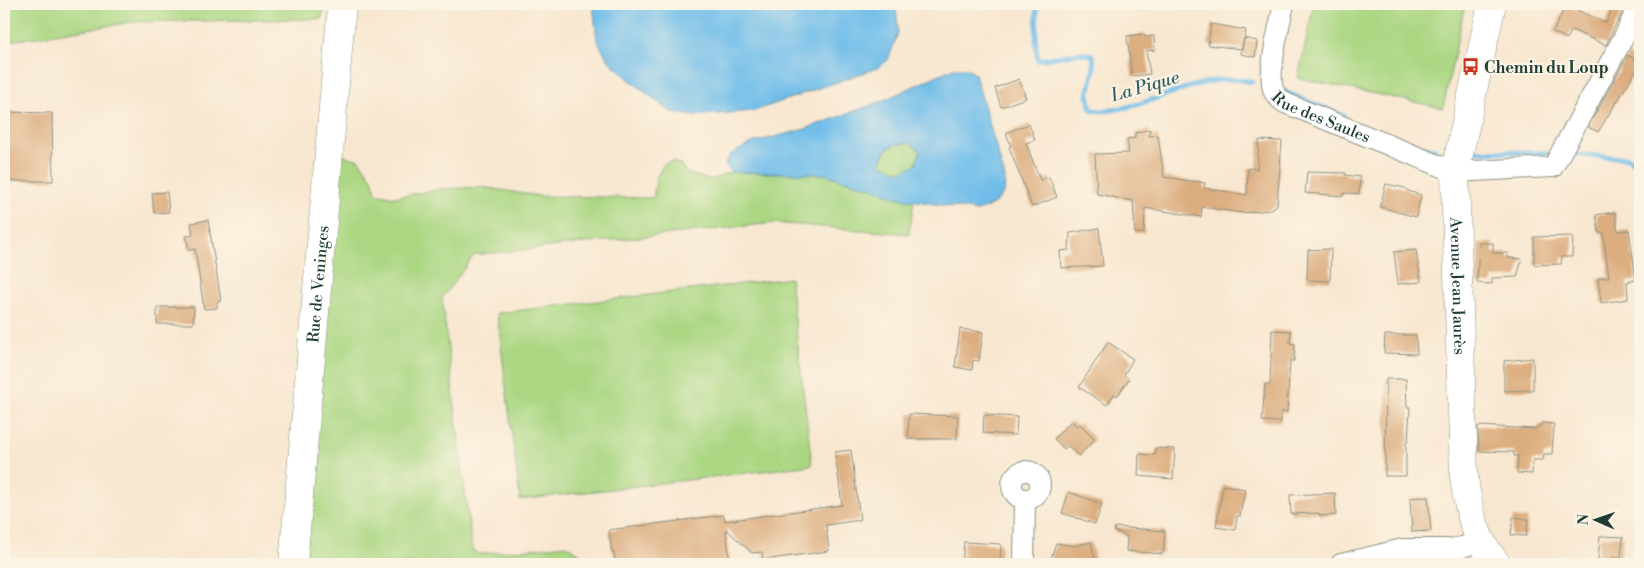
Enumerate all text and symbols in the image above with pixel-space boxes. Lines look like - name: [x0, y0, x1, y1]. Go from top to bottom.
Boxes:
- bus stop icon: Chemin du Loup: [1460, 57, 1480, 77]
- place label: Chemin du Loup: [1484, 58, 1609, 78]
- water label: La Pique: [1107, 66, 1183, 107]
- street label: Rue des Saules: [1267, 87, 1373, 148]
- street label: Avenue Jean Jaurès: [1445, 216, 1469, 355]
- street label: Rue de Veninges: [303, 225, 334, 344]
- north arrow: [1572, 496, 1622, 546]
- text: N: [1575, 514, 1593, 525]

